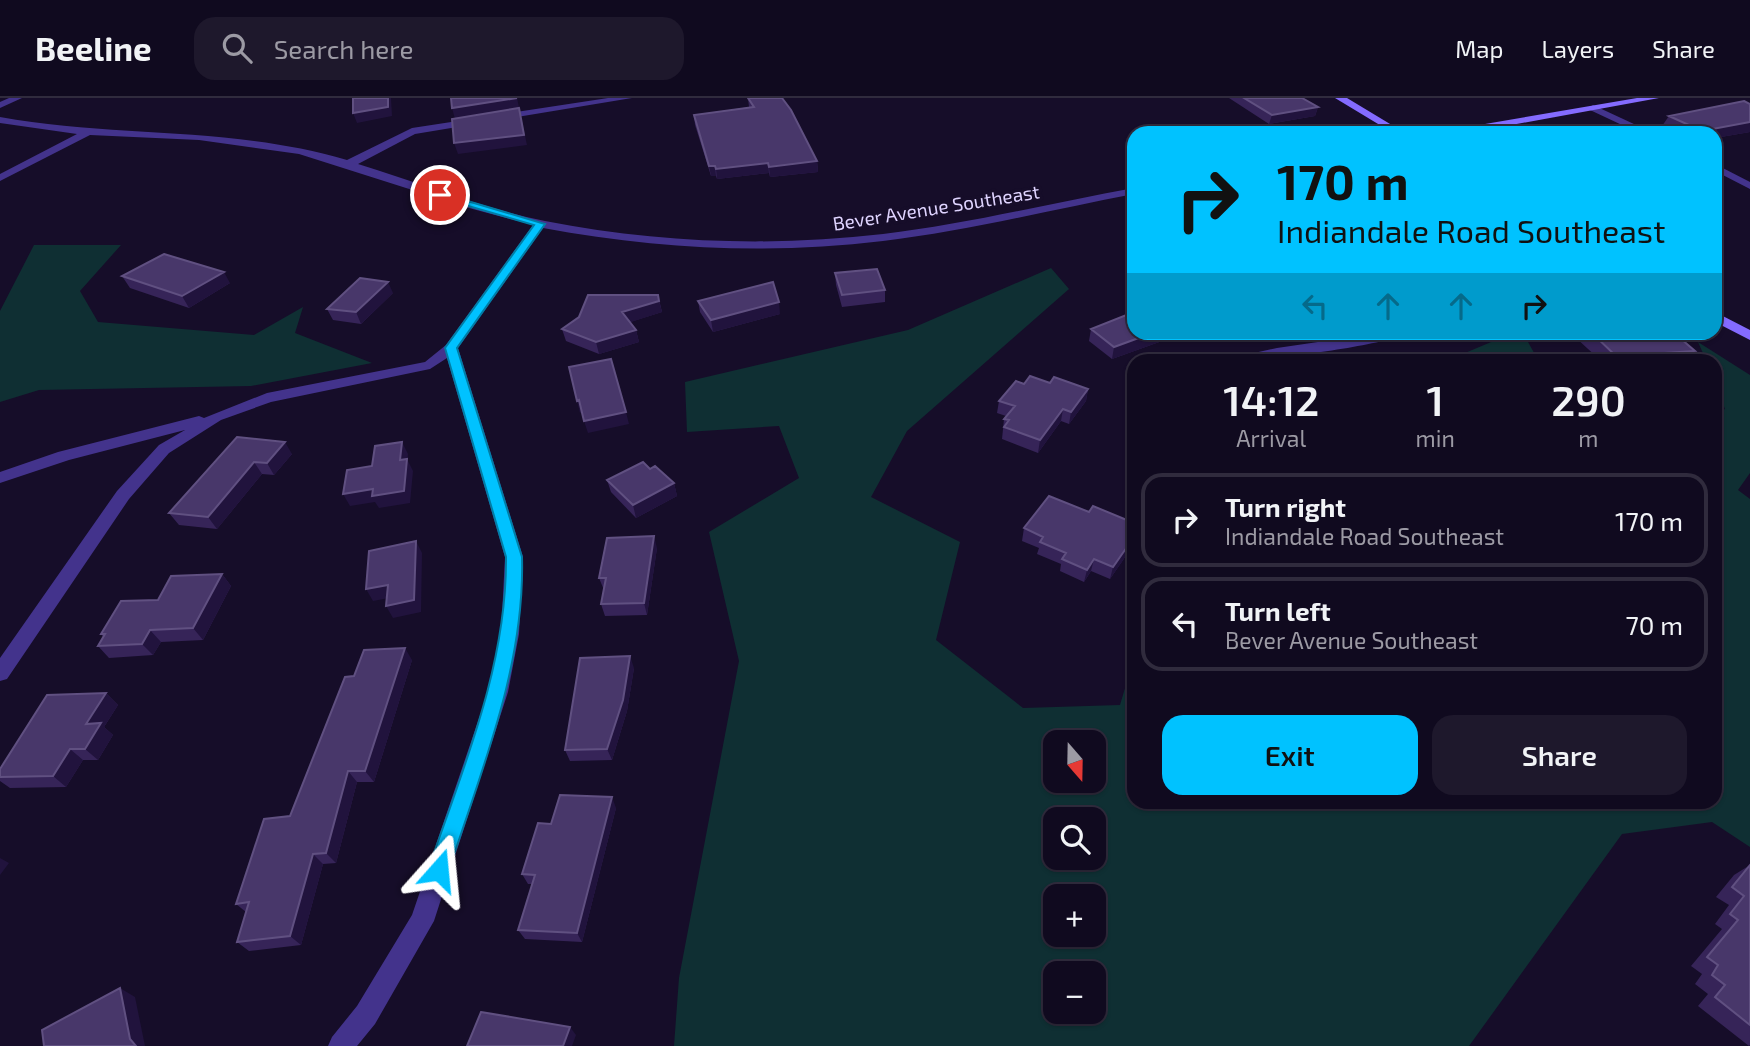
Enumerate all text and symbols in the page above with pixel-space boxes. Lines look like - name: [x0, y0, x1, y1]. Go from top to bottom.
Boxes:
- search box: [194, 17, 684, 80]
- text: Beeline: [35, 28, 152, 68]
- icon: search: [218, 29, 256, 67]
- text: Search here: [274, 33, 413, 64]
- text: Map: [1455, 34, 1503, 63]
- text: Layers: [1541, 34, 1614, 63]
- text: Share: [1652, 34, 1715, 63]
- text: 170 m: [1277, 151, 1409, 210]
- icon: right: [1162, 154, 1253, 245]
- pin: [410, 165, 470, 225]
- icon: arrive: [421, 176, 459, 214]
- street label: Bever Avenue Southeast: [831, 179, 1041, 235]
- text: Indiandale Road Southeast: [1277, 211, 1665, 249]
- icon: left: [1296, 287, 1334, 325]
- icon: ahead: [1369, 287, 1407, 325]
- icon: ahead: [1442, 287, 1480, 325]
- icon: right: [1515, 287, 1553, 325]
- text: 14:12: [1223, 374, 1319, 424]
- text: 1: [1426, 374, 1444, 424]
- text: 290: [1551, 374, 1626, 424]
- text: Arrival: [1236, 424, 1306, 452]
- text: min: [1416, 424, 1455, 452]
- text: m: [1578, 424, 1598, 452]
- text: Turn right: [1225, 491, 1346, 522]
- icon: right: [1166, 501, 1204, 539]
- text: 170 m: [1615, 505, 1683, 536]
- text: Indiandale Road Southeast: [1225, 522, 1504, 550]
- text: Turn left: [1225, 595, 1331, 626]
- icon: left: [1166, 605, 1204, 643]
- text: 70 m: [1625, 609, 1683, 640]
- text: Bever Avenue Southeast: [1225, 626, 1478, 654]
- button: Exit: [1162, 715, 1418, 795]
- button: Share: [1432, 715, 1687, 795]
- north arrow: [1043, 730, 1106, 793]
- map controls: [1043, 730, 1106, 1024]
- button: search: [1043, 807, 1106, 870]
- position arrow: [402, 833, 476, 907]
- button: +: [1043, 884, 1106, 947]
- button: −: [1043, 961, 1106, 1024]

